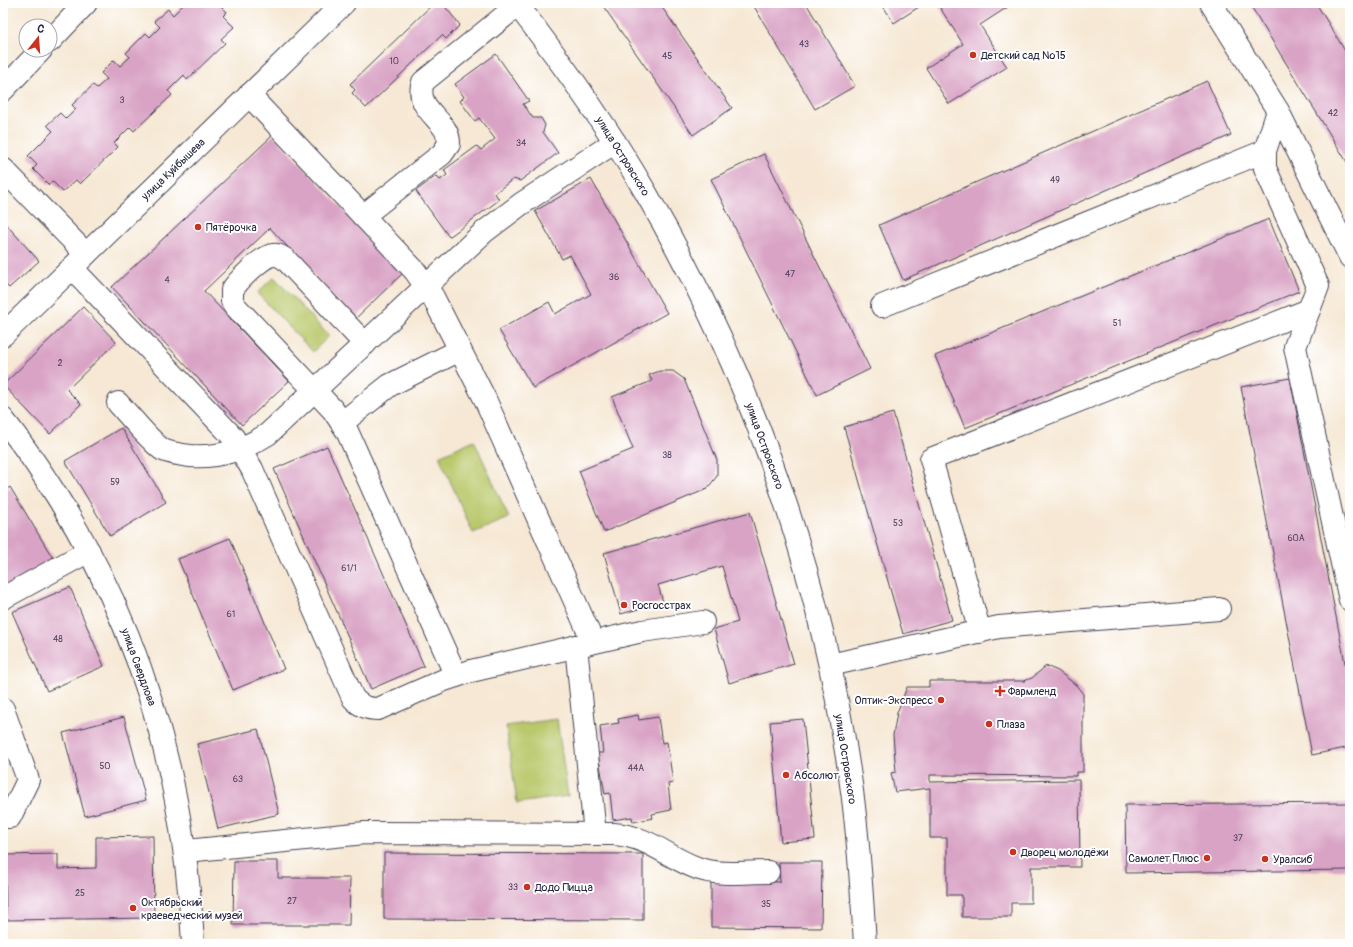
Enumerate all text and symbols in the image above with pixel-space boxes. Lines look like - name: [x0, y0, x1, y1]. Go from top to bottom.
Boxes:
- north arrow: [18, 18, 58, 58]
- text: С: [36, 22, 46, 36]
- house number: 43: [799, 39, 809, 50]
- place label: Детский сад №15: [980, 49, 1066, 62]
- marker: Детский сад №15: [968, 50, 978, 60]
- house number: 45: [662, 51, 672, 62]
- house number: 10: [389, 56, 399, 67]
- house number: 3: [119, 95, 125, 106]
- house number: 42: [1328, 108, 1338, 119]
- street label: улица Островского: [592, 113, 652, 198]
- street label: улица Куйбышева: [138, 136, 208, 204]
- house number: 34: [516, 138, 527, 149]
- house number: 49: [1050, 175, 1060, 186]
- place label: Пятёрочка: [206, 221, 257, 234]
- marker: Пятёрочка: [193, 222, 203, 232]
- house number: 47: [785, 269, 795, 280]
- house number: 36: [609, 272, 619, 283]
- house number: 4: [164, 275, 170, 286]
- house number: 51: [1113, 318, 1121, 329]
- house number: 2: [57, 358, 63, 369]
- street label: улица Островского: [743, 400, 786, 491]
- house number: 38: [662, 450, 672, 461]
- house number: 59: [110, 477, 120, 488]
- house number: 53: [893, 518, 903, 529]
- house number: 60А: [1287, 533, 1305, 544]
- house number: 61/1: [341, 563, 357, 574]
- place label: Росгосстрах: [632, 599, 691, 612]
- marker: Росгосстрах: [619, 600, 629, 610]
- house number: 61: [227, 609, 235, 620]
- street label: улица Свердлова: [118, 626, 159, 708]
- house number: 48: [53, 634, 63, 645]
- place label: Фармленд: [1008, 685, 1057, 698]
- marker: Фармленд: [995, 686, 1005, 696]
- place label: Оптик-Экспресс: [854, 694, 933, 707]
- marker: Оптик-Экспресс: [936, 695, 946, 705]
- street label: улица Островского: [832, 712, 859, 805]
- place label: Плаза: [997, 718, 1025, 731]
- marker: Плаза: [984, 719, 994, 729]
- house number: 50: [99, 761, 111, 772]
- house number: 44А: [628, 763, 644, 774]
- place label: Абсолют: [794, 769, 839, 782]
- marker: Абсолют: [781, 770, 791, 780]
- house number: 63: [233, 774, 243, 785]
- house number: 37: [1233, 833, 1243, 844]
- place label: Дворец молодёжи: [1020, 846, 1108, 859]
- marker: Дворец молодёжи: [1008, 847, 1018, 857]
- place label: Самолет Плюс: [1128, 852, 1199, 865]
- marker: Самолет Плюс: [1202, 853, 1212, 863]
- place label: Уралсиб: [1273, 853, 1313, 866]
- marker: Уралсиб: [1260, 854, 1270, 864]
- place label: Додо Пицца: [534, 881, 593, 894]
- house number: 33: [508, 882, 518, 893]
- marker: Додо Пицца: [522, 882, 532, 892]
- house number: 25: [75, 888, 85, 899]
- place label: Октябрьский краеведческий музей: [141, 896, 243, 922]
- house number: 27: [287, 896, 297, 907]
- house number: 35: [761, 899, 771, 910]
- marker: Октябрьский краеведческий музей: [128, 903, 138, 913]

